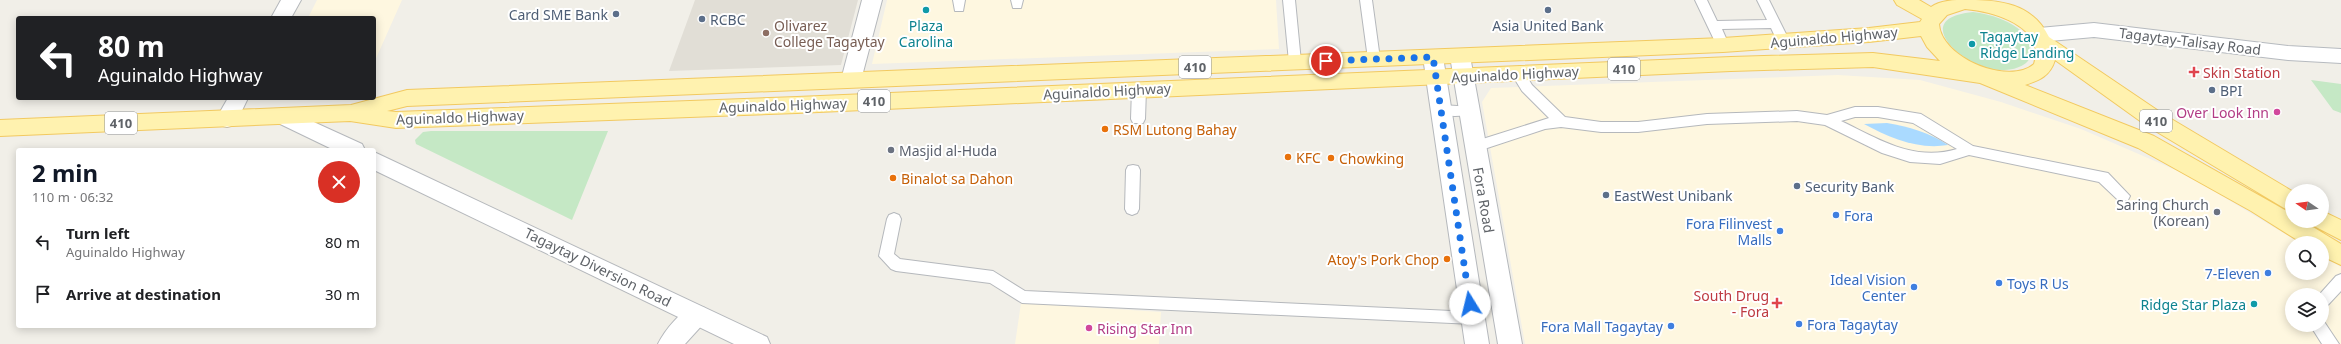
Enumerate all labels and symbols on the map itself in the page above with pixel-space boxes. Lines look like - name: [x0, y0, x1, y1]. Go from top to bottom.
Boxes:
- place label: Card SME Bank: [509, 5, 609, 24]
- marker: Plaza Carolina: [921, 5, 931, 15]
- marker: Asia United Bank: [1543, 5, 1553, 15]
- marker: Card SME Bank: [611, 9, 621, 19]
- place label: RCBC: [710, 10, 746, 29]
- marker: RCBC: [697, 14, 707, 24]
- place label: Olivarez College Tagaytay: [774, 16, 886, 51]
- place label: Plaza Carolina: [899, 16, 953, 51]
- place label: Asia United Bank: [1492, 16, 1604, 35]
- street label: Aguinaldo Highway: [1769, 22, 1899, 52]
- street label: Tagaytay-Talisay Road: [2118, 23, 2262, 59]
- place label: Tagaytay Ridge Landing: [1980, 27, 2074, 62]
- marker: Olivarez College Tagaytay: [761, 28, 771, 38]
- marker: Tagaytay Ridge Landing: [1967, 39, 1977, 49]
- pin: [1309, 44, 1343, 78]
- road number: 410: [1179, 56, 1211, 78]
- road number: 410: [1608, 58, 1640, 80]
- street label: Aguinaldo Highway: [1451, 61, 1580, 87]
- place label: Skin Station: [2203, 63, 2280, 82]
- marker: Skin Station: [2188, 66, 2200, 78]
- street label: Aguinaldo Highway: [1043, 78, 1172, 104]
- place label: BPI: [2220, 81, 2243, 100]
- marker: BPI: [2207, 85, 2217, 95]
- road number: 410: [858, 90, 890, 112]
- street label: Aguinaldo Highway: [719, 93, 848, 117]
- place label: Over Look Inn: [2176, 103, 2269, 122]
- street label: Aguinaldo Highway: [396, 105, 525, 129]
- marker: Over Look Inn: [2272, 107, 2282, 117]
- road number: 410: [2140, 110, 2172, 132]
- road number: 410: [105, 112, 137, 134]
- place label: RSM Lutong Bahay: [1113, 120, 1238, 139]
- marker: RSM Lutong Bahay: [1100, 124, 1110, 134]
- place label: Masjid al-Huda: [899, 141, 997, 160]
- marker: Masjid al-Huda: [886, 145, 896, 155]
- place label: KFC: [1296, 148, 1321, 167]
- place label: Chowking: [1339, 149, 1404, 168]
- marker: KFC: [1283, 152, 1293, 162]
- marker: Chowking: [1326, 153, 1336, 163]
- street label: Fora Road: [1469, 166, 1499, 234]
- place label: Binalot sa Dahon: [901, 169, 1013, 188]
- marker: Binalot sa Dahon: [888, 173, 898, 183]
- place label: Security Bank: [1805, 177, 1895, 196]
- marker: Security Bank: [1792, 181, 1802, 191]
- north arrow: [2285, 184, 2329, 228]
- place label: EastWest Unibank: [1614, 186, 1733, 205]
- marker: EastWest Unibank: [1601, 190, 1611, 200]
- place label: Saring Church (Korean): [2116, 195, 2209, 230]
- place label: Fora: [1844, 206, 1873, 225]
- marker: Saring Church (Korean): [2212, 207, 2222, 217]
- marker: Fora: [1831, 210, 1841, 220]
- place label: Fora Filinvest Malls: [1686, 214, 1772, 249]
- street label: Tagaytay Diversion Road: [521, 223, 675, 311]
- marker: Fora Filinvest Malls: [1775, 226, 1785, 236]
- place label: Atoy's Pork Chop: [1328, 250, 1439, 269]
- marker: Atoy's Pork Chop: [1442, 254, 1452, 264]
- place label: 7-Eleven: [2205, 264, 2260, 283]
- marker: 7-Eleven: [2263, 268, 2273, 278]
- place label: Ideal Vision Center: [1830, 270, 1906, 305]
- place label: Toys R Us: [2007, 274, 2069, 293]
- marker: Toys R Us: [1994, 278, 2004, 288]
- marker: Ideal Vision Center: [1909, 282, 1919, 292]
- position arrow: [1449, 283, 1491, 325]
- place label: South Drug - Fora: [1694, 286, 1769, 321]
- place label: Ridge Star Plaza: [2141, 295, 2246, 314]
- marker: South Drug - Fora: [1772, 298, 1782, 308]
- marker: Ridge Star Plaza: [2249, 299, 2259, 309]
- place label: Fora Tagaytay: [1807, 315, 1899, 334]
- place label: Fora Mall Tagaytay: [1541, 317, 1664, 336]
- place label: Rising Star Inn: [1097, 319, 1193, 338]
- marker: Fora Tagaytay: [1794, 319, 1804, 329]
- marker: Fora Mall Tagaytay: [1666, 321, 1676, 331]
- marker: Rising Star Inn: [1084, 323, 1094, 333]

